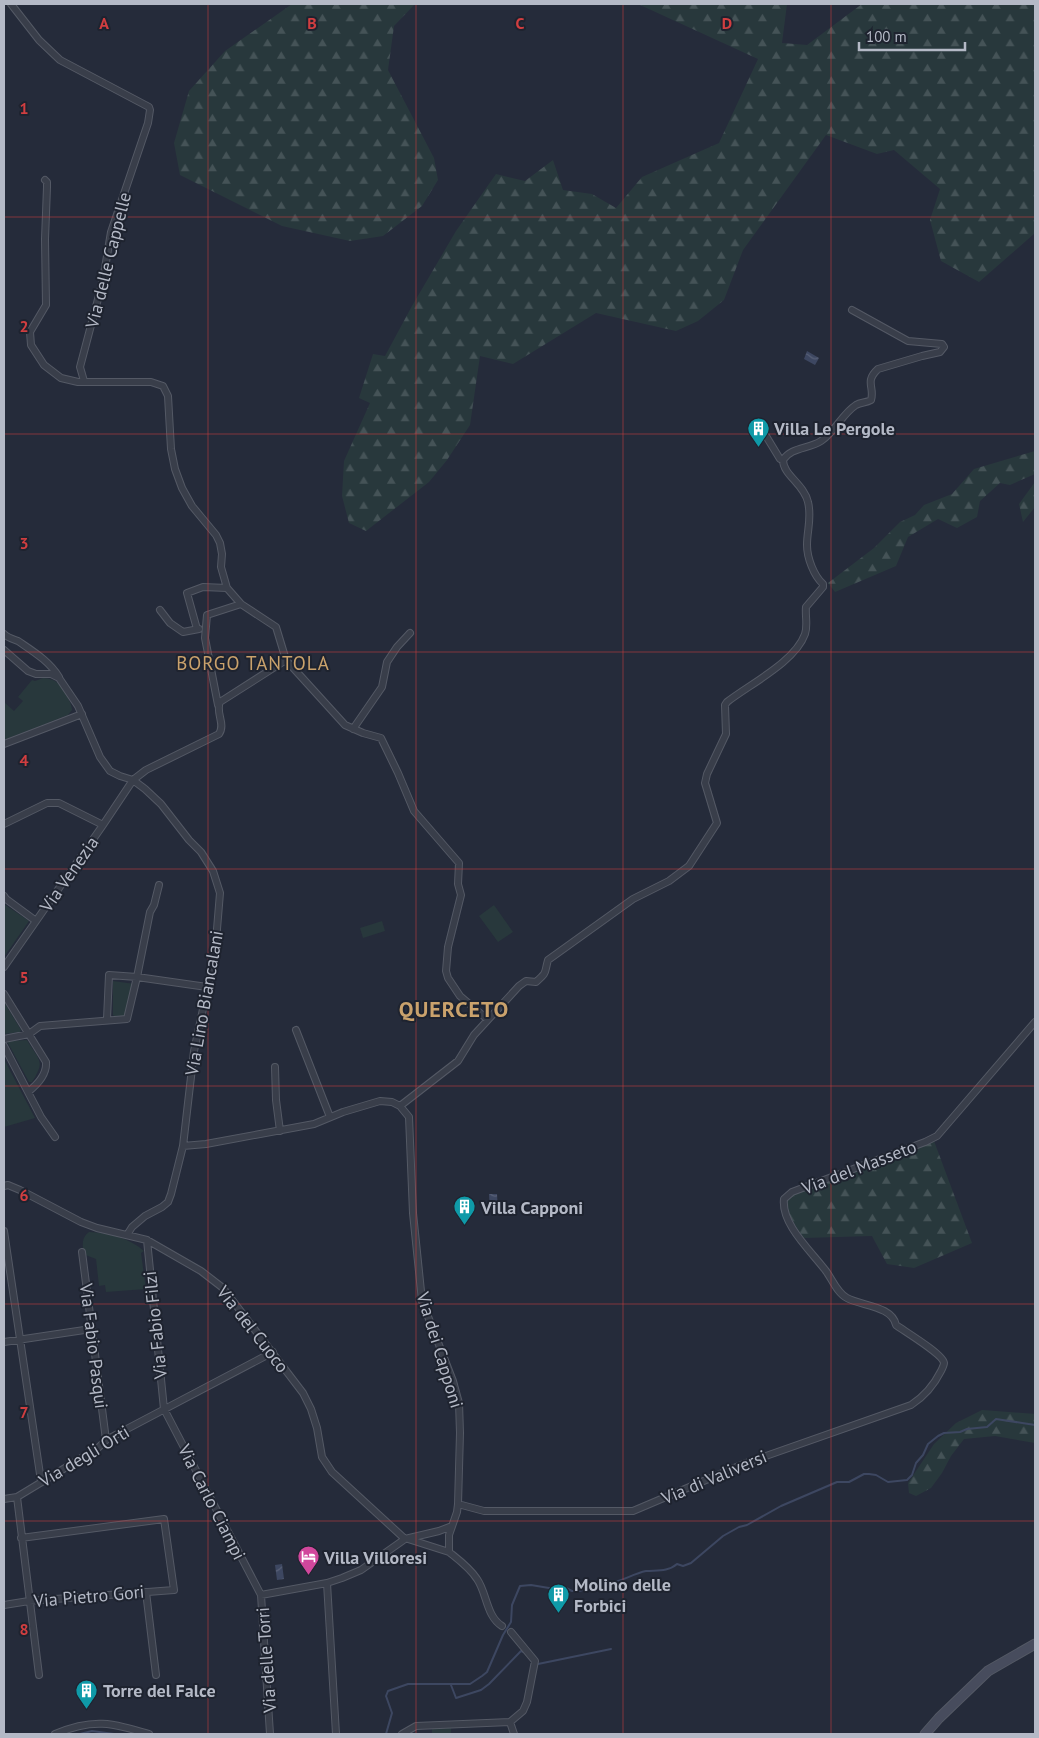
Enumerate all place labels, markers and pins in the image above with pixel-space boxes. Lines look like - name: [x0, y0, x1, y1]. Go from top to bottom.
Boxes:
- building icon: Villa Le Pergole: [746, 416, 770, 447]
- place label: Villa Le Pergole: [773, 417, 895, 440]
- building icon: Villa Capponi: [453, 1195, 477, 1226]
- place label: Villa Capponi: [480, 1196, 583, 1219]
- hotel icon: Villa Villoresi: [296, 1545, 320, 1576]
- place label: Villa Villoresi: [323, 1546, 427, 1569]
- place label: Molino delle Forbici: [574, 1573, 671, 1617]
- building icon: Molino delle Forbici: [546, 1582, 570, 1613]
- building icon: Torre del Falce: [75, 1678, 99, 1709]
- place label: Torre del Falce: [103, 1679, 216, 1702]

